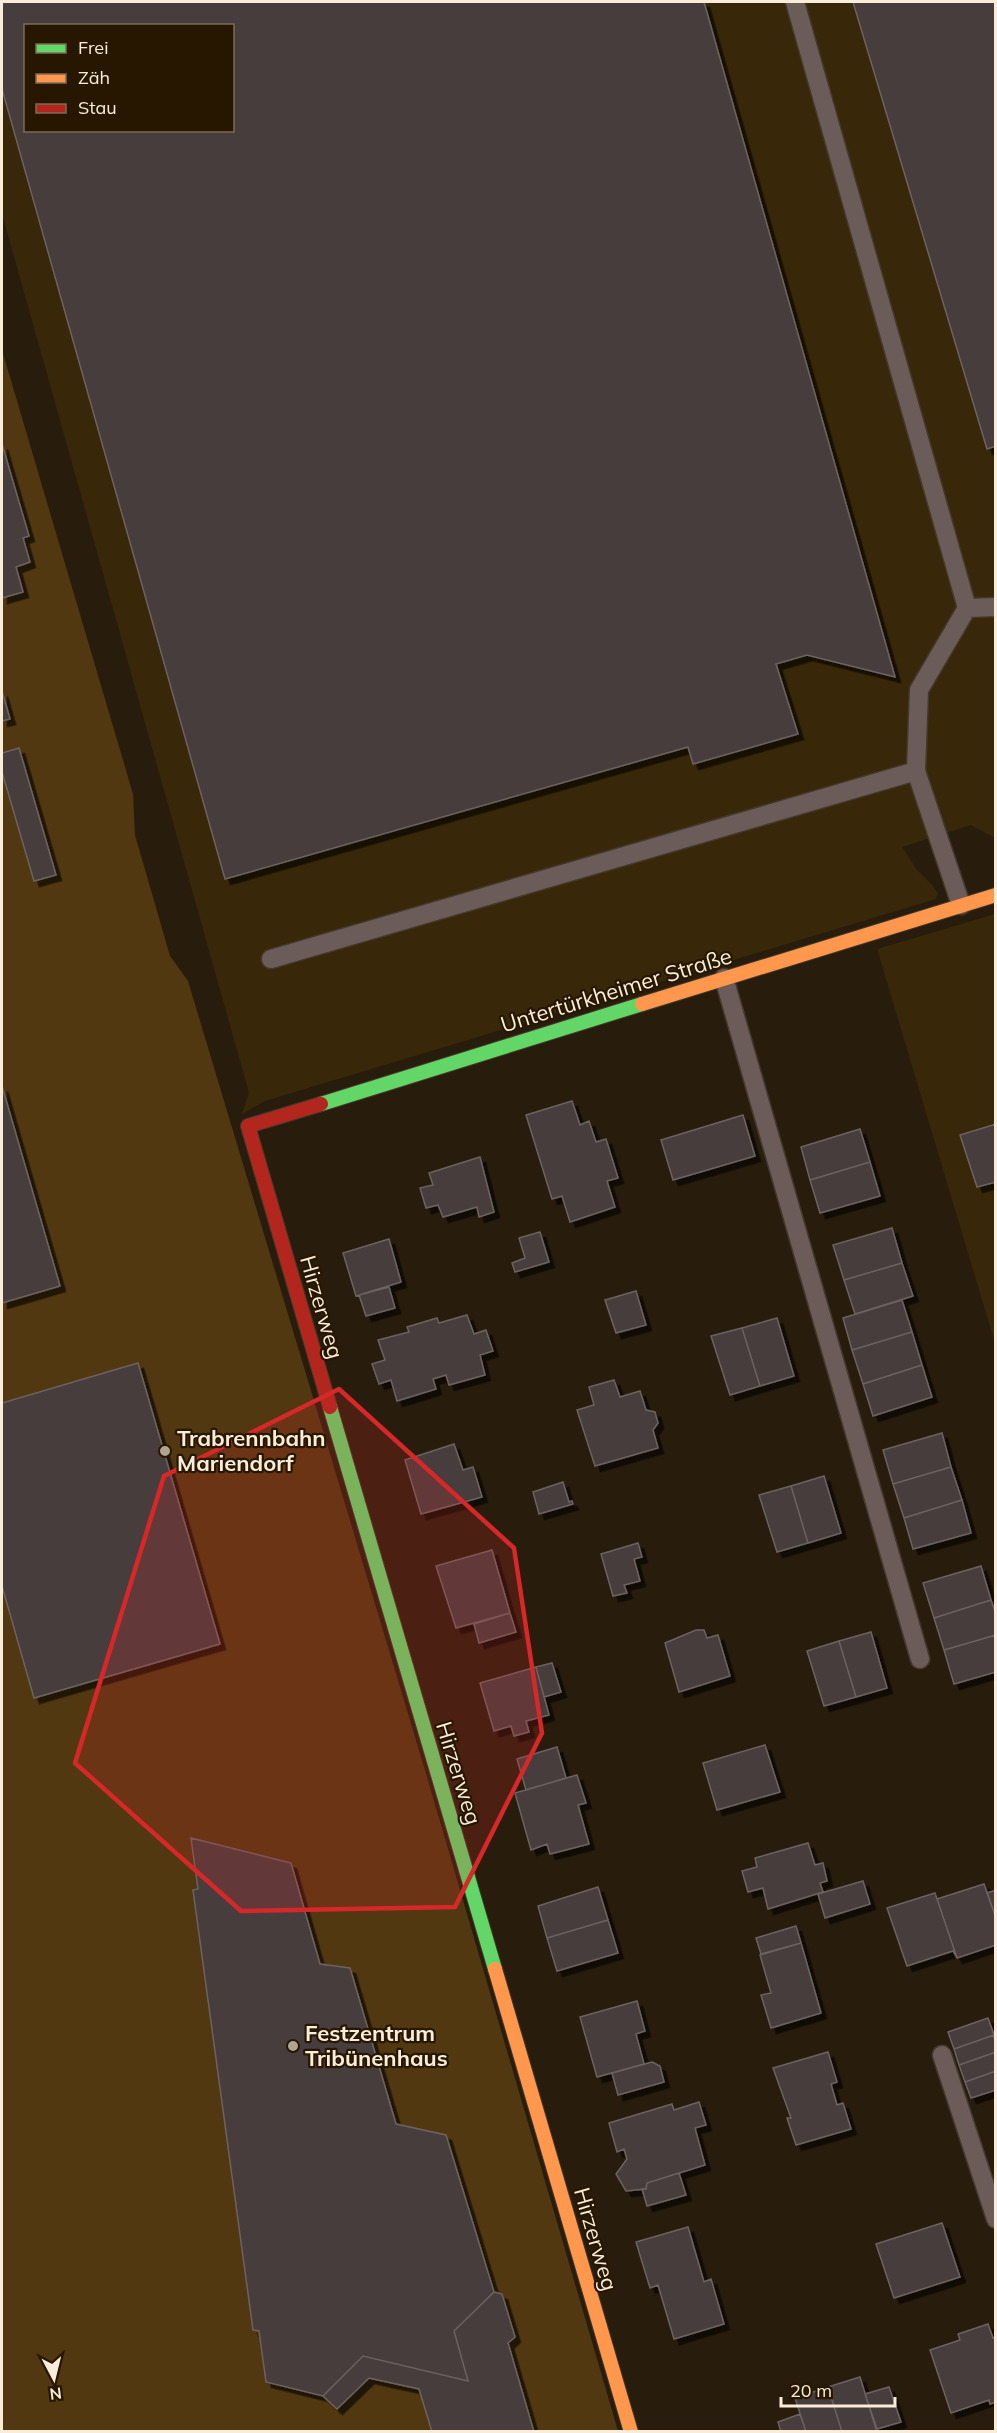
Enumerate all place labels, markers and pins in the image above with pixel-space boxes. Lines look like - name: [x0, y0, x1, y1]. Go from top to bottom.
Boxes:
- place label: Trabrennbahn Mariendorf: [177, 1424, 326, 1477]
- marker: Trabrennbahn Mariendorf: [158, 1444, 172, 1458]
- place label: Festzentrum Tribünenhaus: [305, 2019, 448, 2072]
- marker: Festzentrum Tribünenhaus: [286, 2039, 300, 2053]

